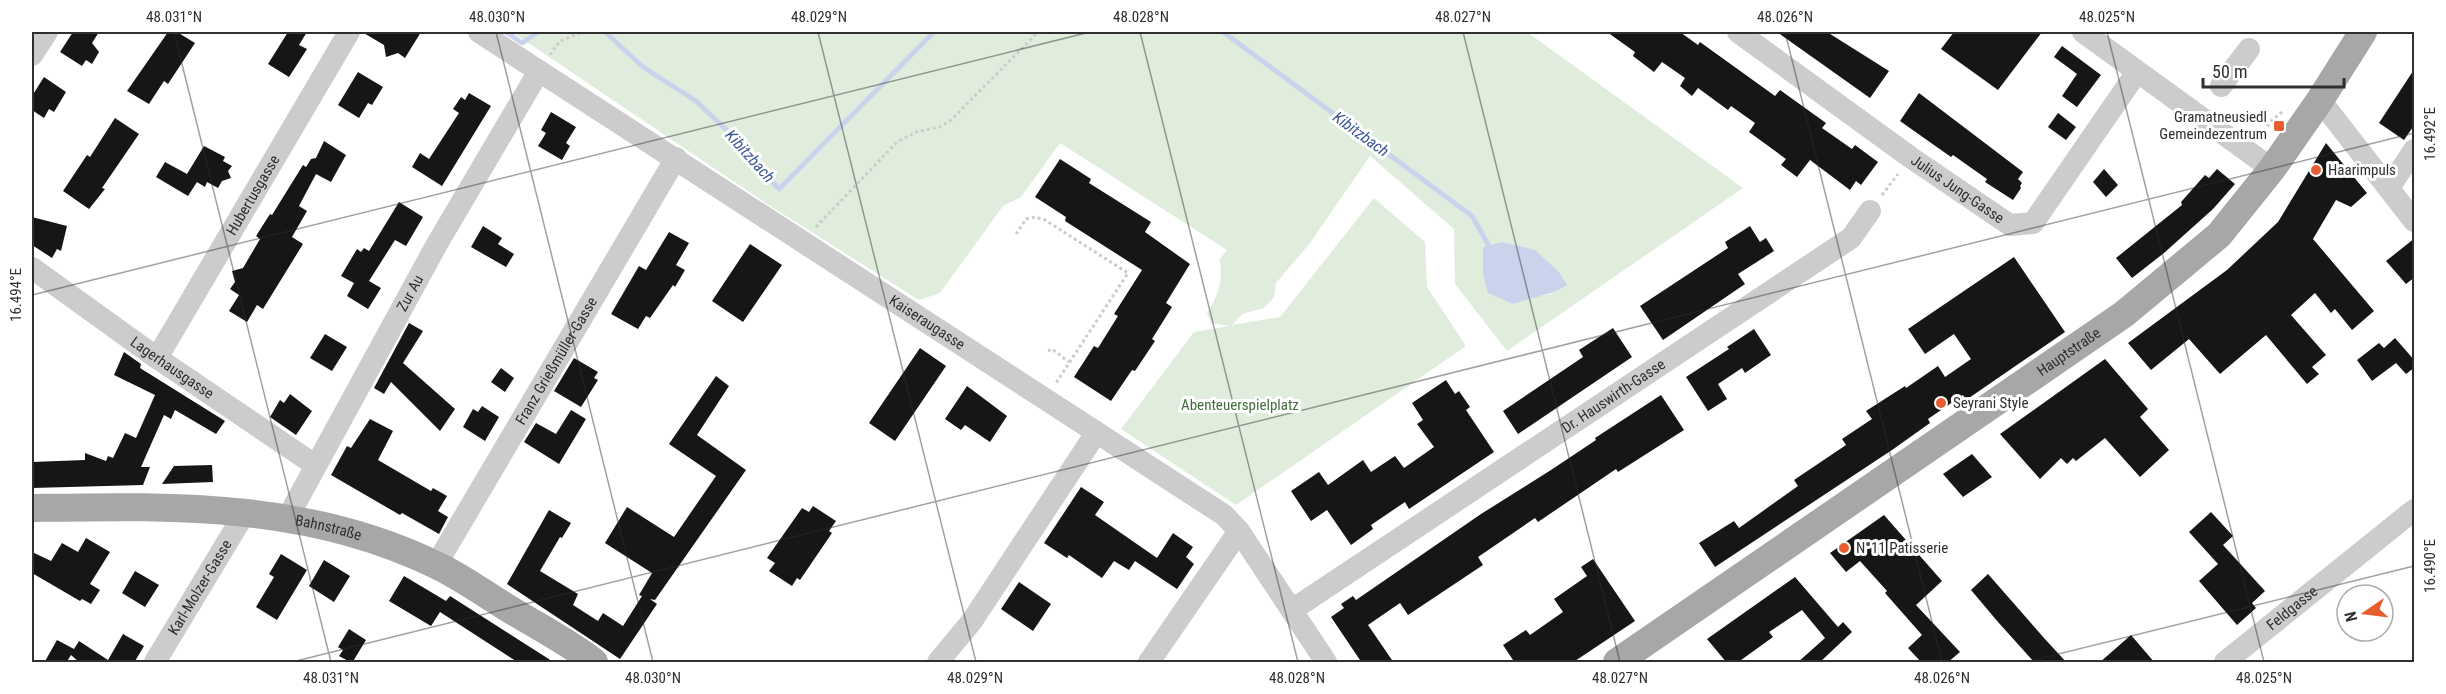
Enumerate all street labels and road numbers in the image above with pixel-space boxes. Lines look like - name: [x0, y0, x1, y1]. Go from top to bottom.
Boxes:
- street label: Julius Jung-Gasse: [1907, 151, 2007, 227]
- street label: Hubertusgasse: [222, 152, 283, 238]
- street label: Zur Au: [393, 272, 427, 315]
- street label: Kaiseraugasse: [886, 291, 968, 354]
- street label: Franz Grießmüller-Gasse: [512, 294, 601, 428]
- street label: Hauptstraße: [2034, 324, 2104, 380]
- street label: Lagerhausgasse: [127, 333, 217, 403]
- street label: Dr. Hauswirth-Gasse: [1558, 355, 1669, 437]
- street label: Bahnstraße: [294, 511, 364, 544]
- street label: Karl-Molzer-Gasse: [164, 537, 236, 638]
- street label: Feldgasse: [2263, 582, 2321, 634]

